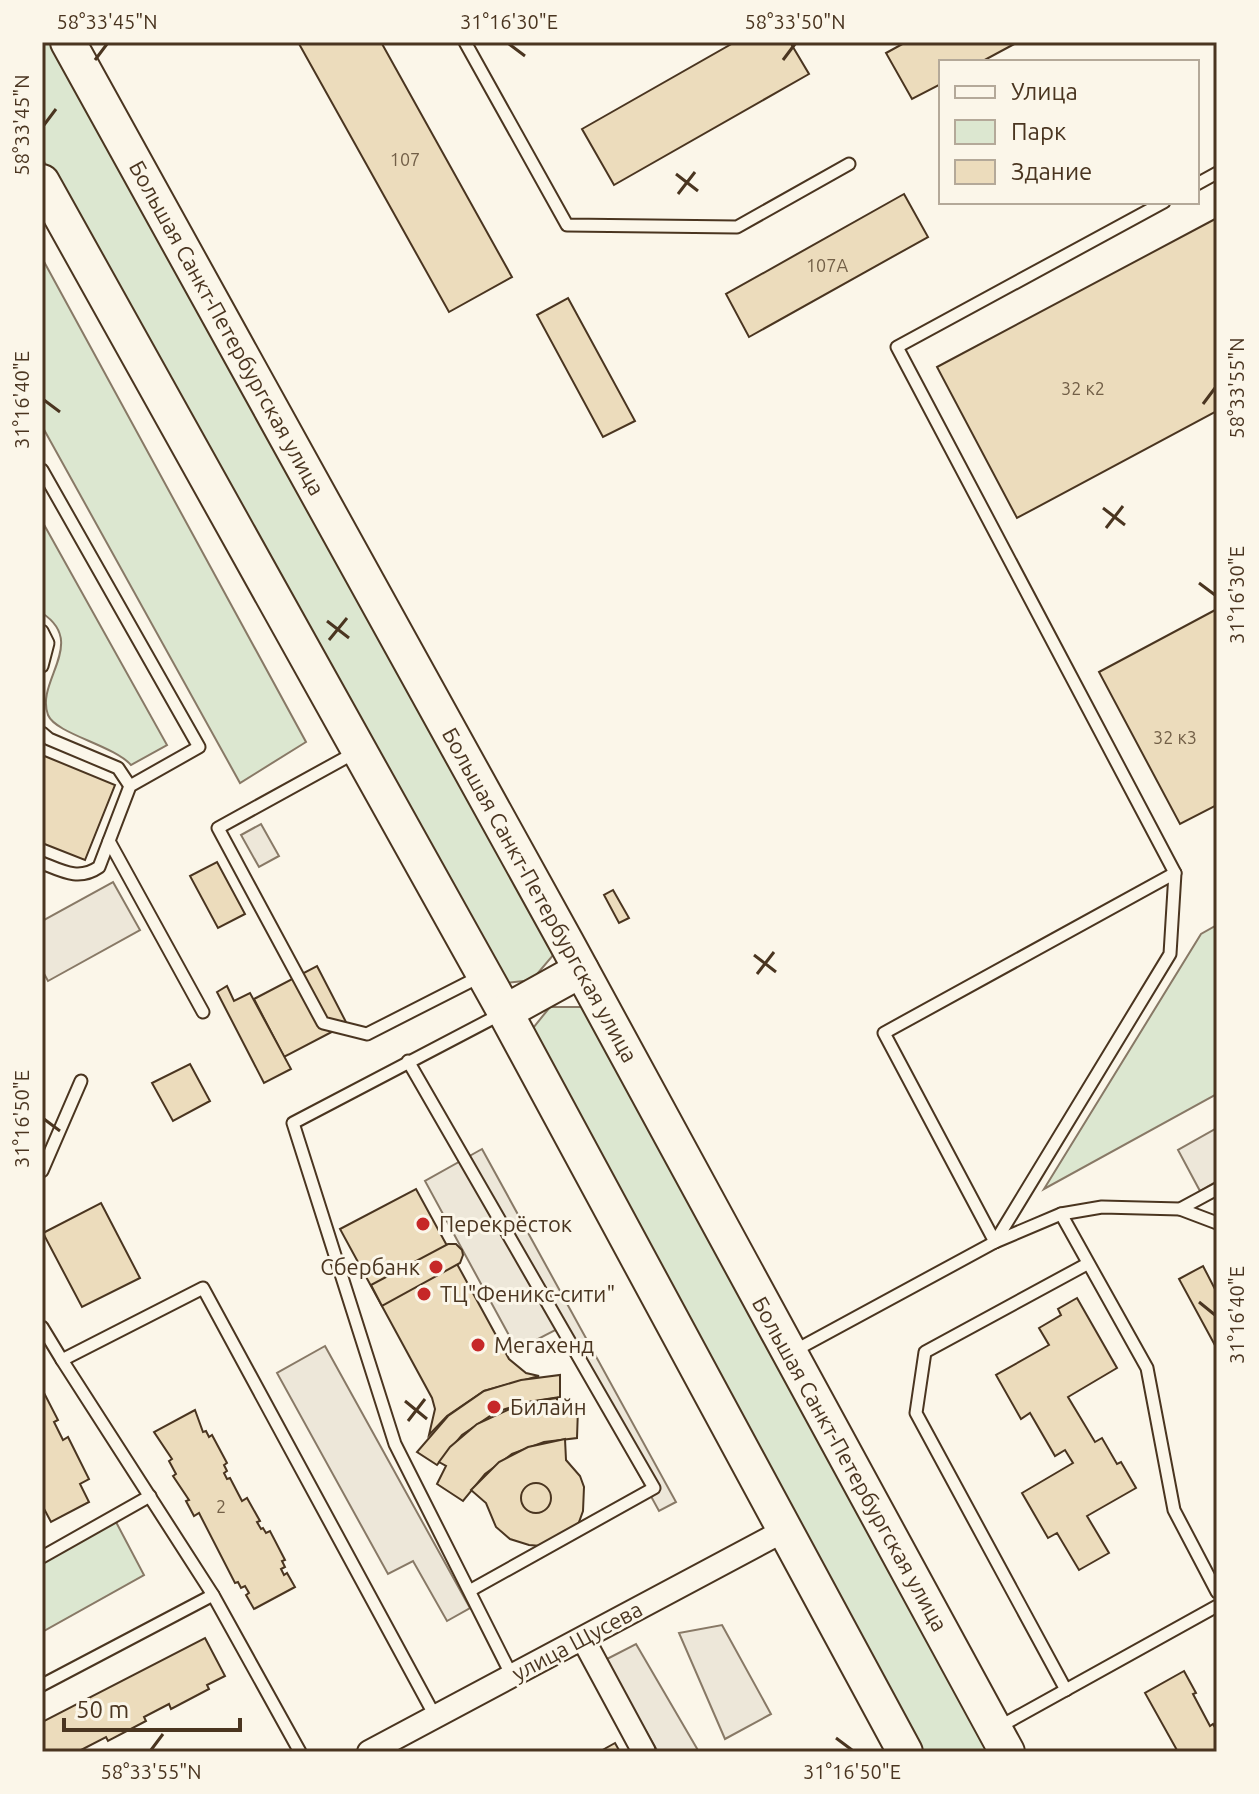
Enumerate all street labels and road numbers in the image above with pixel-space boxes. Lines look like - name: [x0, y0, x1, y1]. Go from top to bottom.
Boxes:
- street label: Большая Санкт-Петербургская улица: [125, 156, 330, 499]
- street label: Большая Санкт-Петербургская улица: [438, 723, 643, 1066]
- street label: Большая Санкт-Петербургская улица: [748, 1292, 953, 1635]
- street label: улица Щусева: [507, 1596, 646, 1685]

